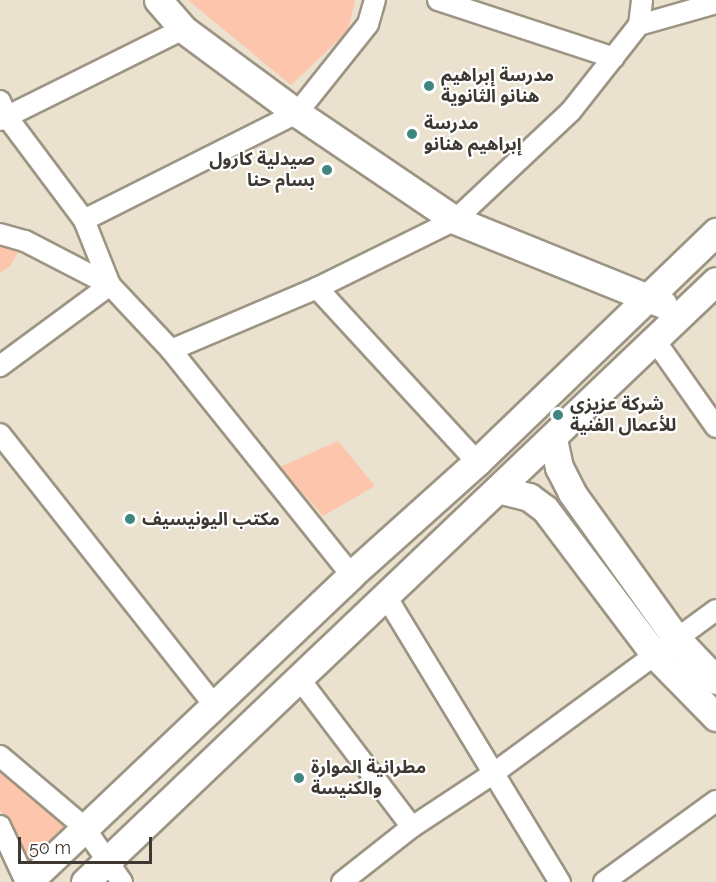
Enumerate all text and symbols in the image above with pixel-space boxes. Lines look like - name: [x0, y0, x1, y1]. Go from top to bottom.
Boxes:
- place label: مدرسة إبراهيم هنانو الثانوية: [441, 65, 554, 107]
- marker: مدرسة إبراهيم هنانو الثانوية: [422, 79, 436, 93]
- place label: مدرسة إبراهيم هنانو: [424, 113, 522, 156]
- marker: مدرسة إبراهيم هنانو: [405, 127, 419, 141]
- place label: صيدلية كارول بسام حنا: [209, 149, 315, 192]
- marker: صيدلية كارول بسام حنا: [320, 163, 334, 177]
- place label: شركة عزيزي للأعمال الفنية: [570, 394, 676, 436]
- marker: شركة عزيزي للأعمال الفنية: [551, 408, 565, 422]
- place label: مكتب اليونيسيف: [142, 508, 280, 530]
- marker: مكتب اليونيسيف: [123, 512, 137, 526]
- place label: مطرانية الموارة والكنيسة: [311, 757, 426, 800]
- marker: مطرانية الموارة والكنيسة: [292, 771, 306, 785]
- scale bar: [21, 825, 154, 863]
- text: 50 m: [29, 837, 71, 858]

